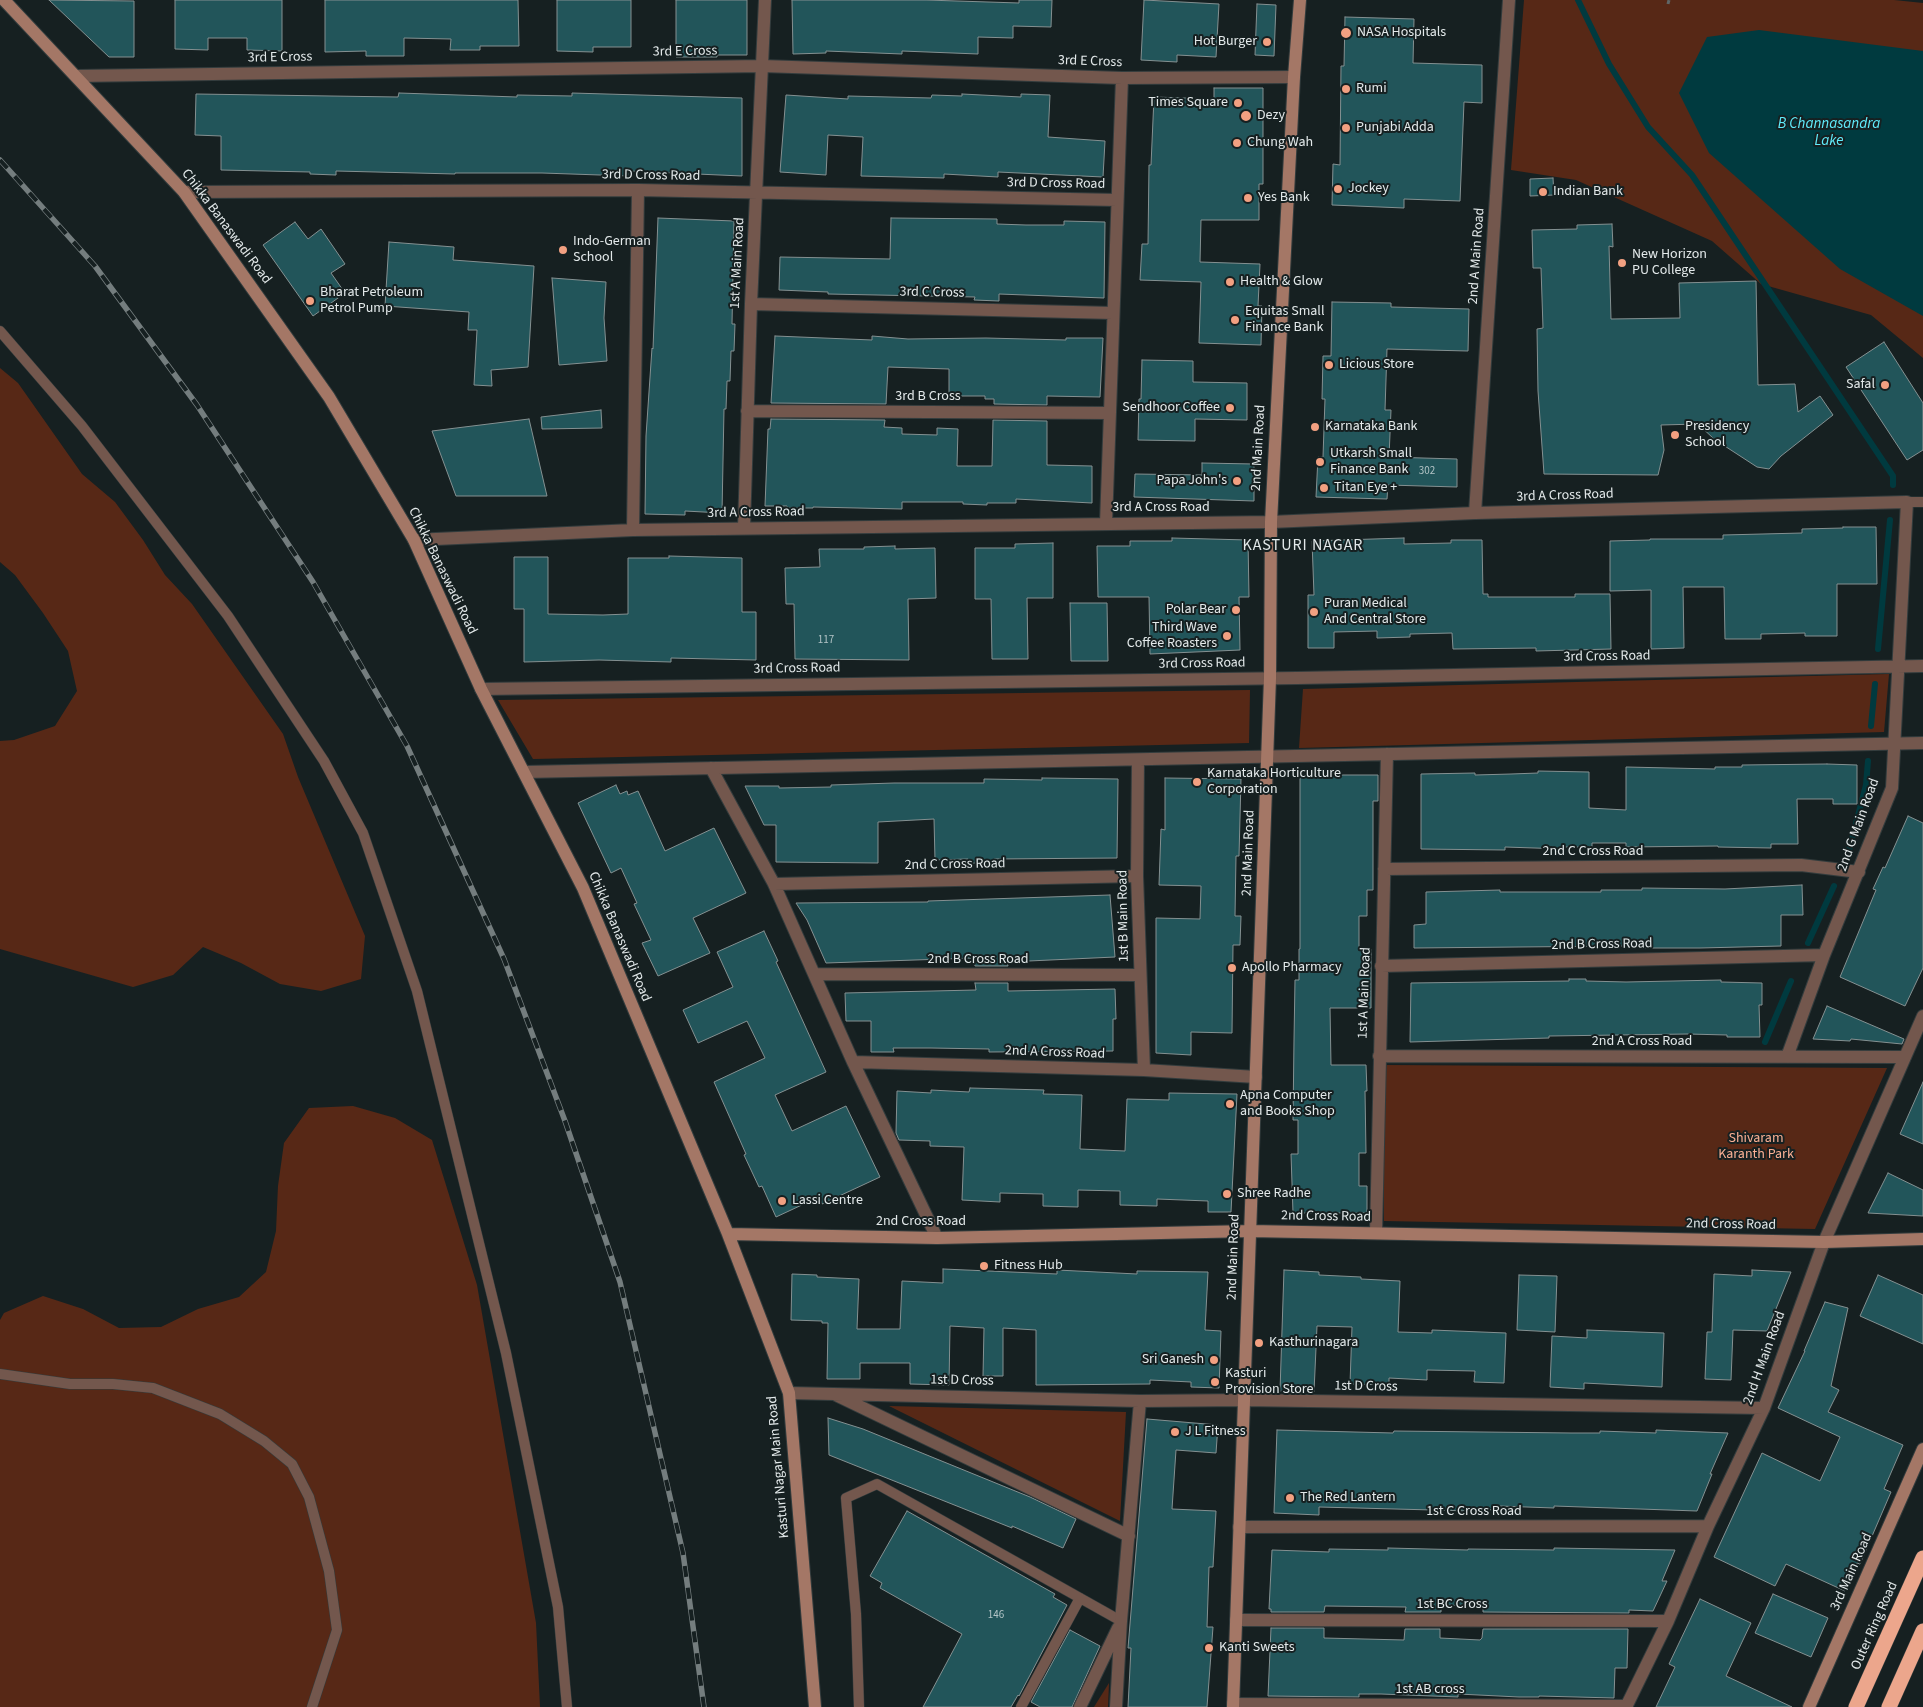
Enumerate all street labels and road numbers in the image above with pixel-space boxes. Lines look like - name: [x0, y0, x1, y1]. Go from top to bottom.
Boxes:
- street label: 3rd E Cross: [653, 43, 717, 61]
- street label: 3rd E Cross: [248, 49, 312, 67]
- street label: 3rd E Cross: [1058, 52, 1122, 72]
- street label: Chikka Banaswadi Road: [177, 166, 275, 288]
- street label: 3rd D Cross Road: [602, 167, 700, 185]
- street label: 3rd D Cross Road: [1007, 175, 1105, 193]
- street label: 2nd A Main Road: [1465, 207, 1489, 305]
- street label: 1st A Main Road: [727, 217, 749, 309]
- street label: 3rd C Cross: [899, 284, 965, 302]
- street label: 3rd B Cross: [895, 389, 961, 405]
- street label: 2nd Main Road: [1248, 404, 1270, 492]
- street label: 3rd A Cross Road: [1516, 486, 1614, 506]
- street label: 3rd A Cross Road: [1112, 500, 1210, 516]
- street label: 3rd A Cross Road: [707, 504, 805, 522]
- street label: Chikka Banaswadi Road: [404, 505, 480, 637]
- street label: 3rd Cross Road: [1563, 648, 1651, 666]
- street label: 3rd Cross Road: [1158, 655, 1246, 673]
- street label: 3rd Cross Road: [753, 660, 841, 678]
- street label: 2nd G Main Road: [1834, 776, 1884, 874]
- street label: 2nd Main Road: [1239, 810, 1259, 896]
- street label: 2nd C Cross Road: [1543, 844, 1643, 860]
- street label: 2nd C Cross Road: [904, 856, 1006, 874]
- street label: Chikka Banaswadi Road: [584, 869, 654, 1005]
- street label: 1st B Main Road: [1115, 870, 1133, 962]
- street label: 2nd B Cross Road: [1551, 936, 1653, 954]
- street label: 1st A Main Road: [1355, 947, 1375, 1039]
- street label: 2nd B Cross Road: [927, 952, 1029, 968]
- street label: 2nd A Cross Road: [1592, 1034, 1692, 1050]
- street label: 2nd A Cross Road: [1005, 1043, 1105, 1063]
- street label: 2nd Cross Road: [1281, 1208, 1371, 1226]
- street label: 2nd Cross Road: [876, 1214, 966, 1230]
- street label: 2nd Main Road: [1224, 1214, 1244, 1300]
- street label: 2nd Cross Road: [1686, 1216, 1776, 1234]
- street label: 2nd H Main Road: [1740, 1309, 1790, 1407]
- street label: 1st D Cross: [930, 1372, 994, 1390]
- street label: 1st D Cross: [1334, 1378, 1398, 1396]
- street label: Kasturi Nagar Main Road: [764, 1395, 794, 1539]
- street label: 1st C Cross Road: [1426, 1504, 1522, 1520]
- street label: 3rd Main Road: [1827, 1530, 1877, 1614]
- street label: Outer Ring Road: [1848, 1579, 1902, 1673]
- street label: 1st BC Cross: [1416, 1597, 1488, 1613]
- street label: 1st AB cross: [1395, 1682, 1465, 1698]

